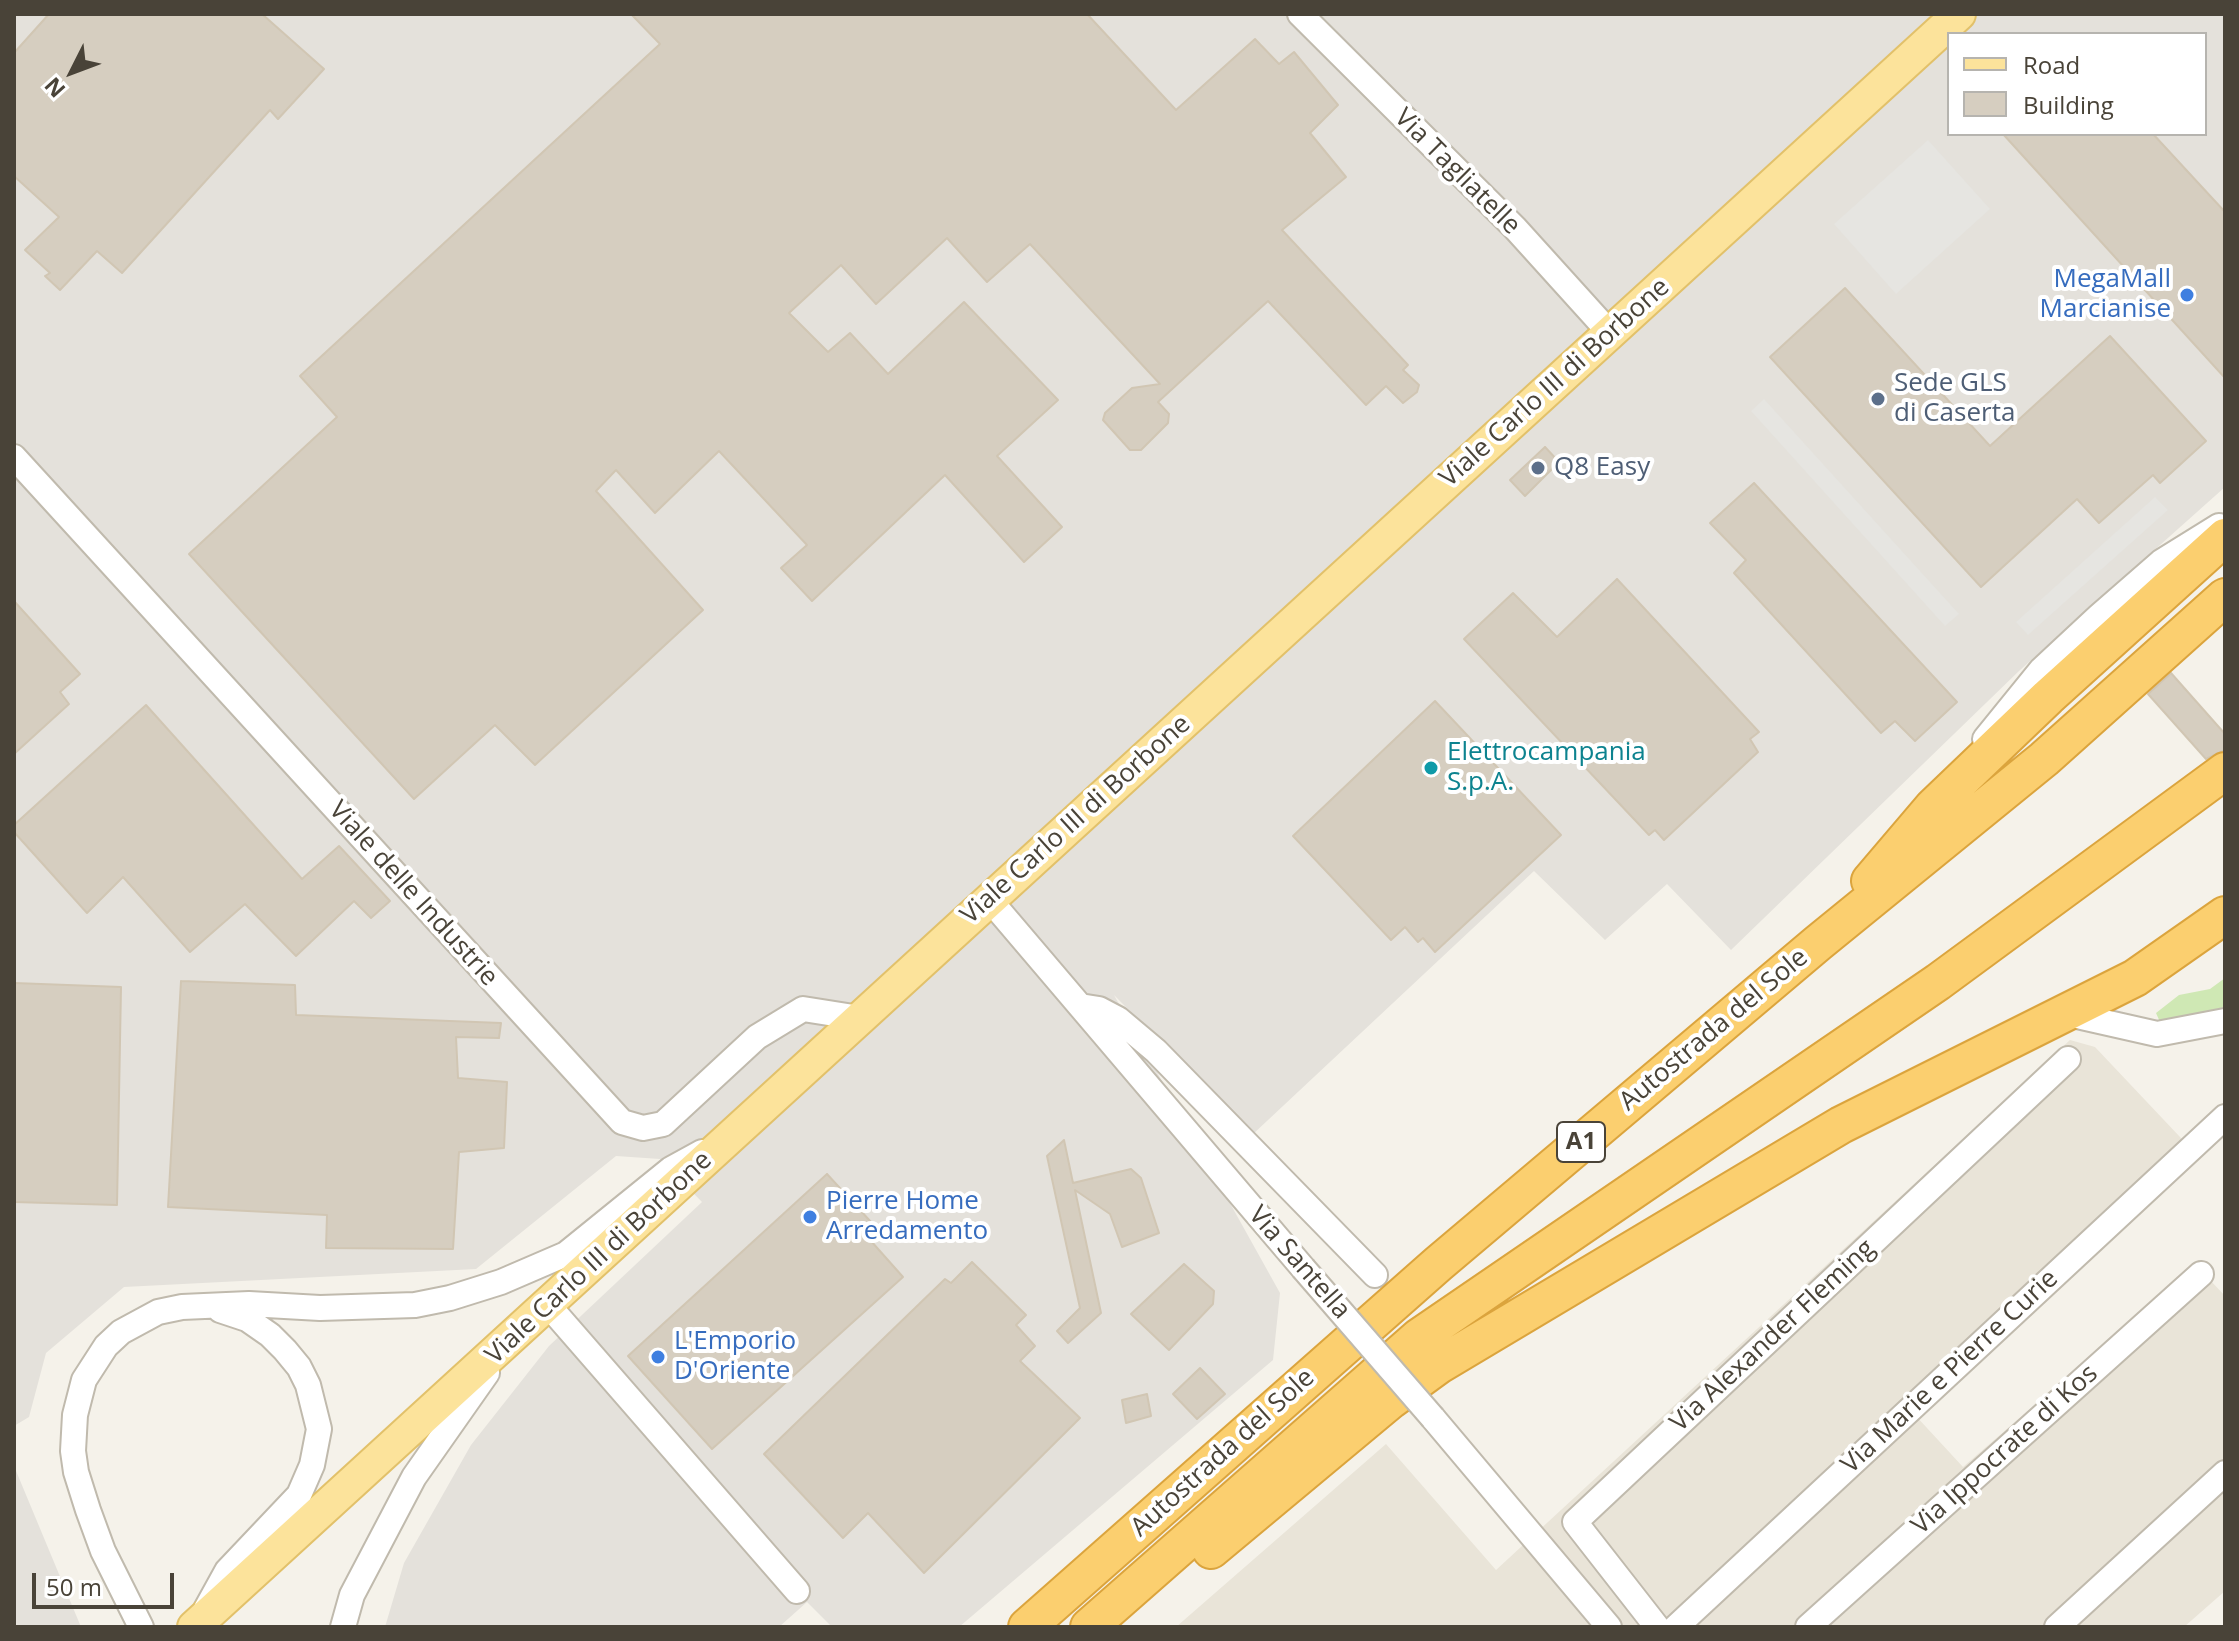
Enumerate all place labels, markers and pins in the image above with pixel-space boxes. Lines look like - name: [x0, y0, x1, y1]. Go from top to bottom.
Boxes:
- place label: MegaMall Marcianise: [2040, 264, 2171, 326]
- marker: MegaMall Marcianise: [2178, 286, 2196, 304]
- place label: Sede GLS di Caserta: [1894, 368, 2015, 430]
- marker: Sede GLS di Caserta: [1869, 390, 1887, 408]
- place label: Q8 Easy: [1554, 452, 1650, 484]
- marker: Q8 Easy: [1529, 459, 1547, 477]
- place label: Elettrocampania S.p.A.: [1447, 737, 1646, 798]
- marker: Elettrocampania S.p.A.: [1422, 759, 1440, 777]
- place label: Pierre Home Arredamento: [826, 1186, 988, 1248]
- marker: Pierre Home Arredamento: [801, 1208, 819, 1226]
- place label: L'Emporio D'Oriente: [674, 1326, 796, 1388]
- marker: L'Emporio D'Oriente: [649, 1348, 667, 1366]

